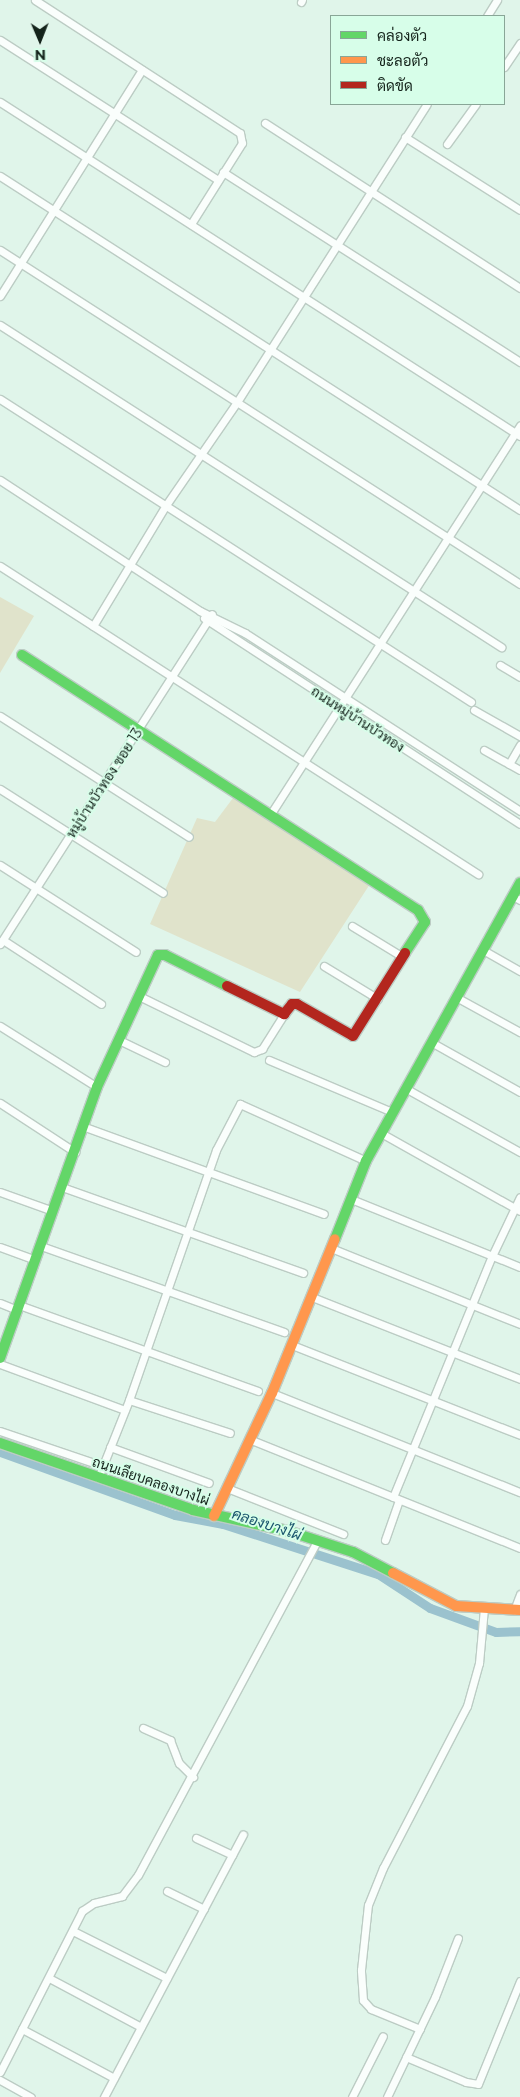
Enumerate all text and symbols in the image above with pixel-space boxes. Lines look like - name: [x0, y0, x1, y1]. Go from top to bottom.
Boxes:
- north arrow: [15, 15, 65, 65]
- legend: [330, 15, 505, 105]
- text: คล่องตัว: [377, 26, 427, 45]
- text: N: [34, 46, 46, 64]
- text: ชะลอตัว: [377, 51, 428, 70]
- text: ติดขัด: [377, 76, 413, 95]
- street label: ถนนหมู่บ้านบัวทอง: [308, 682, 408, 756]
- street label: หมู่บ้านบัวทอง ซอย 13: [62, 725, 146, 841]
- street label: ถนนเลียบคลองบางไผ่: [90, 1453, 212, 1509]
- water label: คลองบางไผ่: [230, 1504, 304, 1544]

